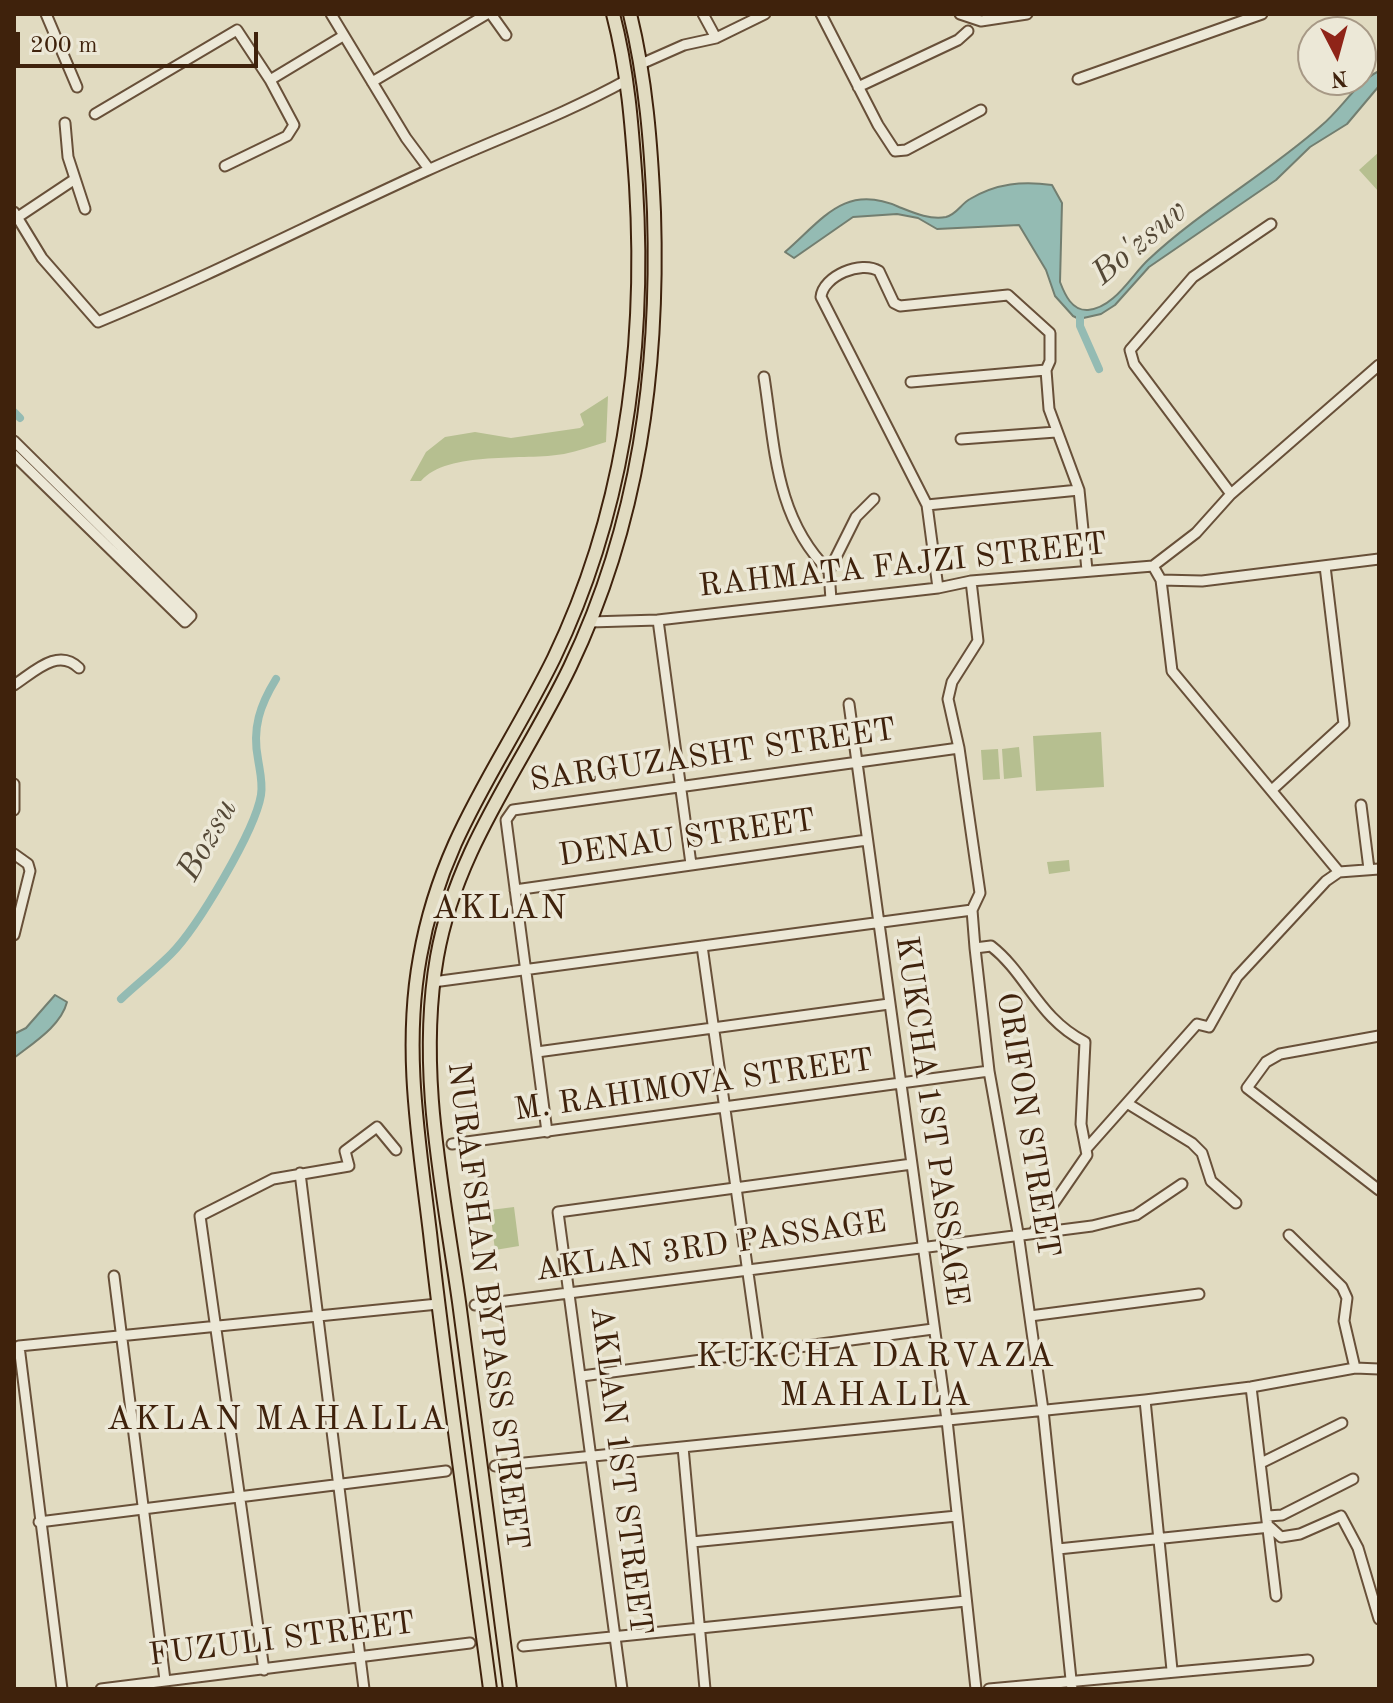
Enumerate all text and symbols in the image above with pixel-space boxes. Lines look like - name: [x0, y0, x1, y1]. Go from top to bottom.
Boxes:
- scale bar: [20, 16, 262, 66]
- north arrow: [1297, 16, 1377, 96]
- text: 200 m: [30, 34, 98, 58]
- text: N: [1330, 66, 1349, 90]
- water label: Bo'zsuv: [1084, 191, 1196, 295]
- street label: RAHMATA FAJZI STREET: [697, 525, 1109, 607]
- street label: SARGUZASHT STREET: [528, 711, 898, 801]
- water label: Bozsu: [169, 792, 247, 888]
- street label: DENAU STREET: [556, 802, 818, 876]
- district label: AKLAN: [432, 889, 568, 929]
- street label: KUKCHA 1ST PASSAGE: [886, 934, 976, 1308]
- street label: ORIFON STREET: [987, 990, 1067, 1260]
- street label: M. RAHIMOVA STREET: [512, 1042, 876, 1130]
- street label: NURAFSHAN BYPASS STREET: [438, 1060, 536, 1552]
- street label: АKLАN 3RD PASSAGE: [533, 1203, 889, 1291]
- street label: AKLAN 1ST STREET: [581, 1304, 659, 1638]
- district label: KUKCHA DARVAZA MAHALLA: [696, 1337, 1056, 1416]
- district label: AKLAN MAHALLA: [107, 1400, 447, 1440]
- street label: FUZULI STREET: [147, 1605, 417, 1675]

